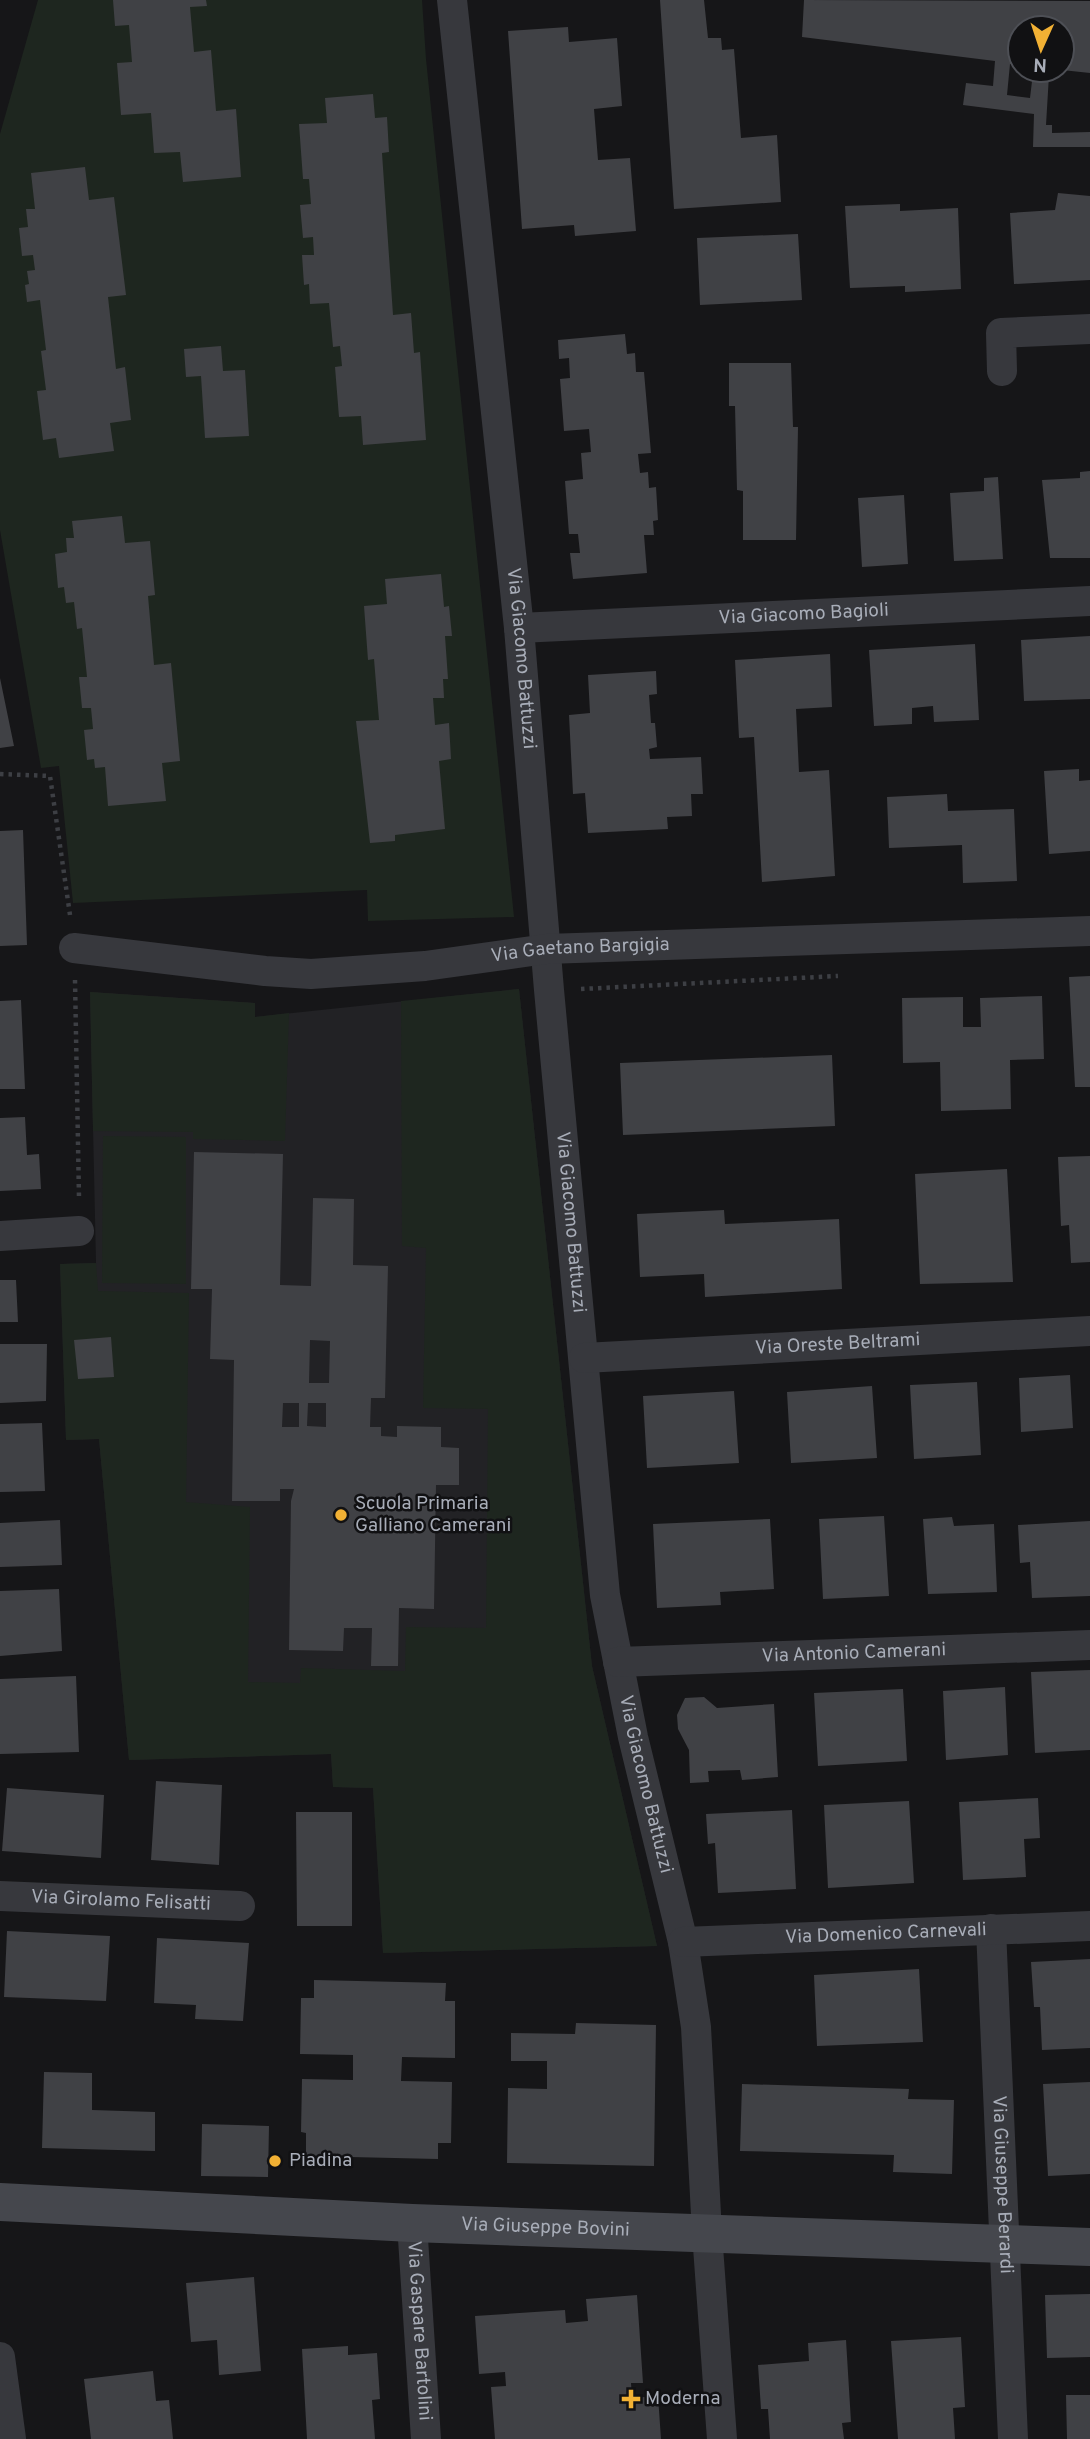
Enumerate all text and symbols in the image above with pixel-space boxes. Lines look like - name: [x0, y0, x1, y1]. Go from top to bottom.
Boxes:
- north arrow: [1006, 14, 1076, 84]
- text: N: [1033, 52, 1048, 76]
- street label: Via Giacomo Battuzzi: [501, 566, 541, 750]
- street label: Via Giacomo Bagioli: [718, 599, 889, 631]
- street label: Via Gaetano Bargigia: [489, 933, 670, 969]
- street label: Via Giacomo Battuzzi: [550, 1130, 591, 1314]
- street label: Via Oreste Beltrami: [754, 1328, 921, 1361]
- place label: Scuola Primaria Galliano Camerani: [355, 1492, 511, 1538]
- marker: Scuola Primaria Galliano Camerani: [333, 1507, 349, 1523]
- street label: Via Antonio Camerani: [761, 1638, 946, 1669]
- street label: Via Giacomo Battuzzi: [613, 1693, 678, 1876]
- street label: Via Girolamo Felisatti: [30, 1885, 211, 1917]
- street label: Via Domenico Carnevali: [784, 1918, 987, 1950]
- street label: Via Giuseppe Berardi: [986, 2095, 1018, 2275]
- place label: Piadina: [289, 2149, 352, 2173]
- marker: Piadina: [267, 2153, 283, 2169]
- street label: Via Giuseppe Bovini: [460, 2213, 630, 2243]
- street label: Via Gaspare Bartolini: [401, 2240, 437, 2421]
- place label: Moderna: [645, 2387, 720, 2411]
- marker: Moderna: [623, 2391, 639, 2407]

